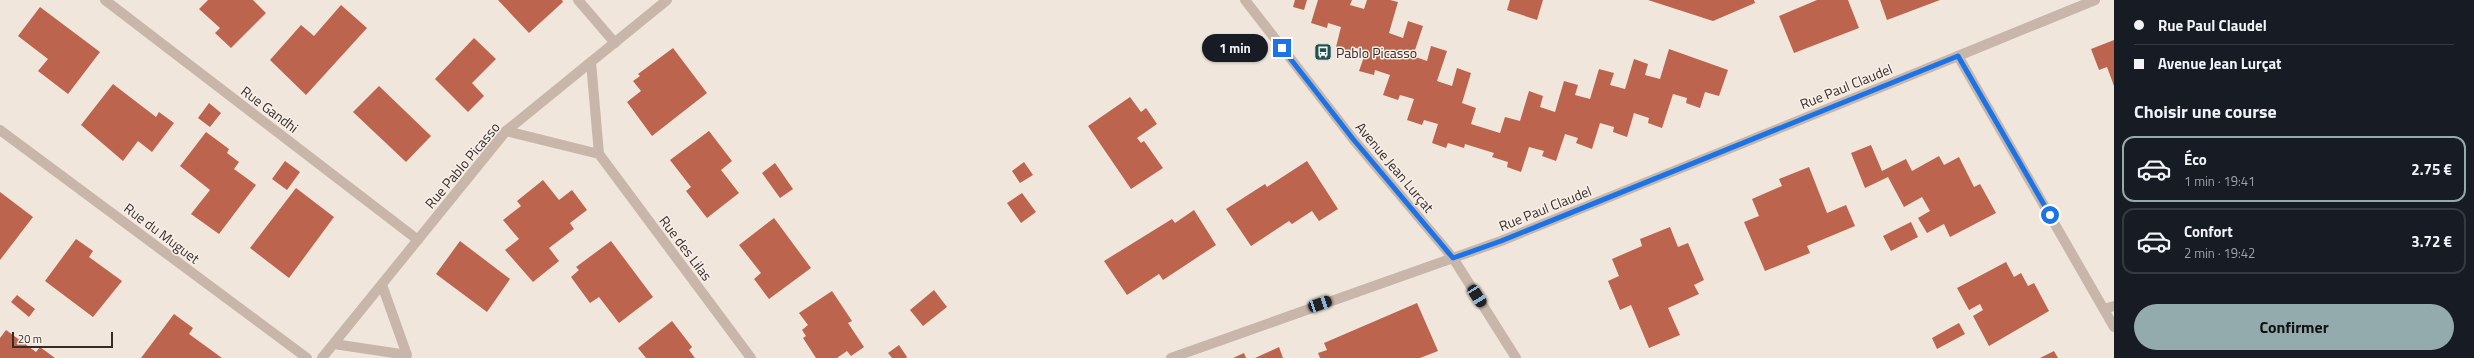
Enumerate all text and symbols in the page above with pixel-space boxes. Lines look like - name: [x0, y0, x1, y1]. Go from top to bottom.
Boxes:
- text: Rue Paul Claudel: [2158, 14, 2267, 37]
- callout: 1 min: [1202, 34, 1268, 62]
- text: 1 min: [1219, 38, 1251, 58]
- route end: [1273, 39, 1291, 57]
- bus stop icon: Pablo Picasso: [1313, 42, 1333, 62]
- place label: Pablo Picasso: [1336, 42, 1417, 63]
- text: Avenue Jean Lurçat: [2158, 52, 2282, 75]
- street label: Rue Paul Claudel: [1797, 58, 1895, 114]
- street label: Rue Gandhi: [237, 80, 303, 138]
- text: Choisir une course: [2134, 98, 2277, 125]
- street label: Rue Pablo Picasso: [419, 117, 505, 213]
- street label: Avenue Jean Lurçat: [1351, 117, 1439, 217]
- text: Éco: [2184, 148, 2207, 171]
- icon: car: [2136, 151, 2172, 187]
- text: 2.75 €: [2411, 158, 2452, 181]
- text: 1 min · 19:41: [2184, 171, 2255, 191]
- street label: Rue Paul Claudel: [1496, 180, 1594, 236]
- street label: Rue du Muguet: [120, 198, 204, 268]
- route start: [2041, 206, 2059, 224]
- street label: Rue des Lilas: [655, 211, 717, 285]
- text: Confort: [2184, 220, 2233, 243]
- icon: car: [2136, 223, 2172, 259]
- text: 3.72 €: [2411, 230, 2452, 253]
- text: 2 min · 19:42: [2184, 243, 2255, 263]
- car: [1465, 283, 1489, 309]
- car: [1307, 294, 1333, 314]
- button: Confirmer: [2134, 304, 2454, 350]
- scale bar: [12, 330, 113, 349]
- text: 20 m: [18, 331, 42, 347]

